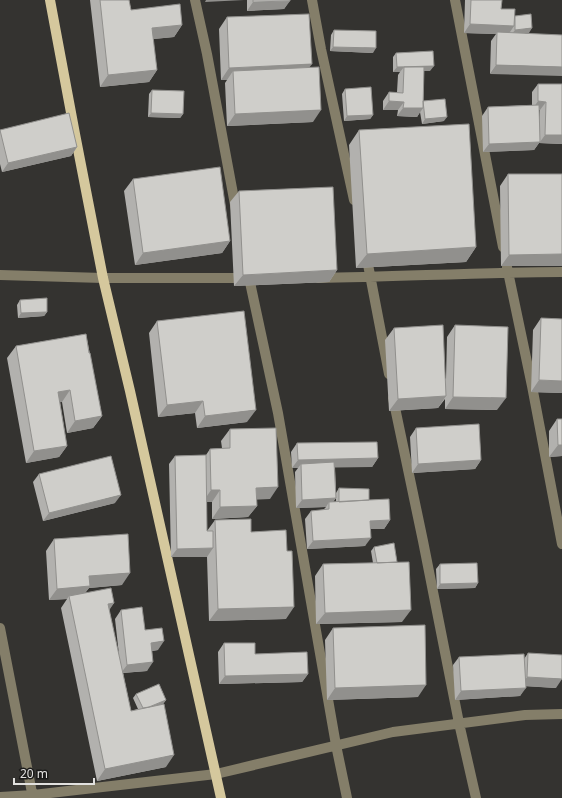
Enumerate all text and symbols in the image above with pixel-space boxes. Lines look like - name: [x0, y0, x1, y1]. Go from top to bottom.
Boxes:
- scale bar: [14, 760, 94, 786]
- text: 20 m: [20, 765, 48, 782]

